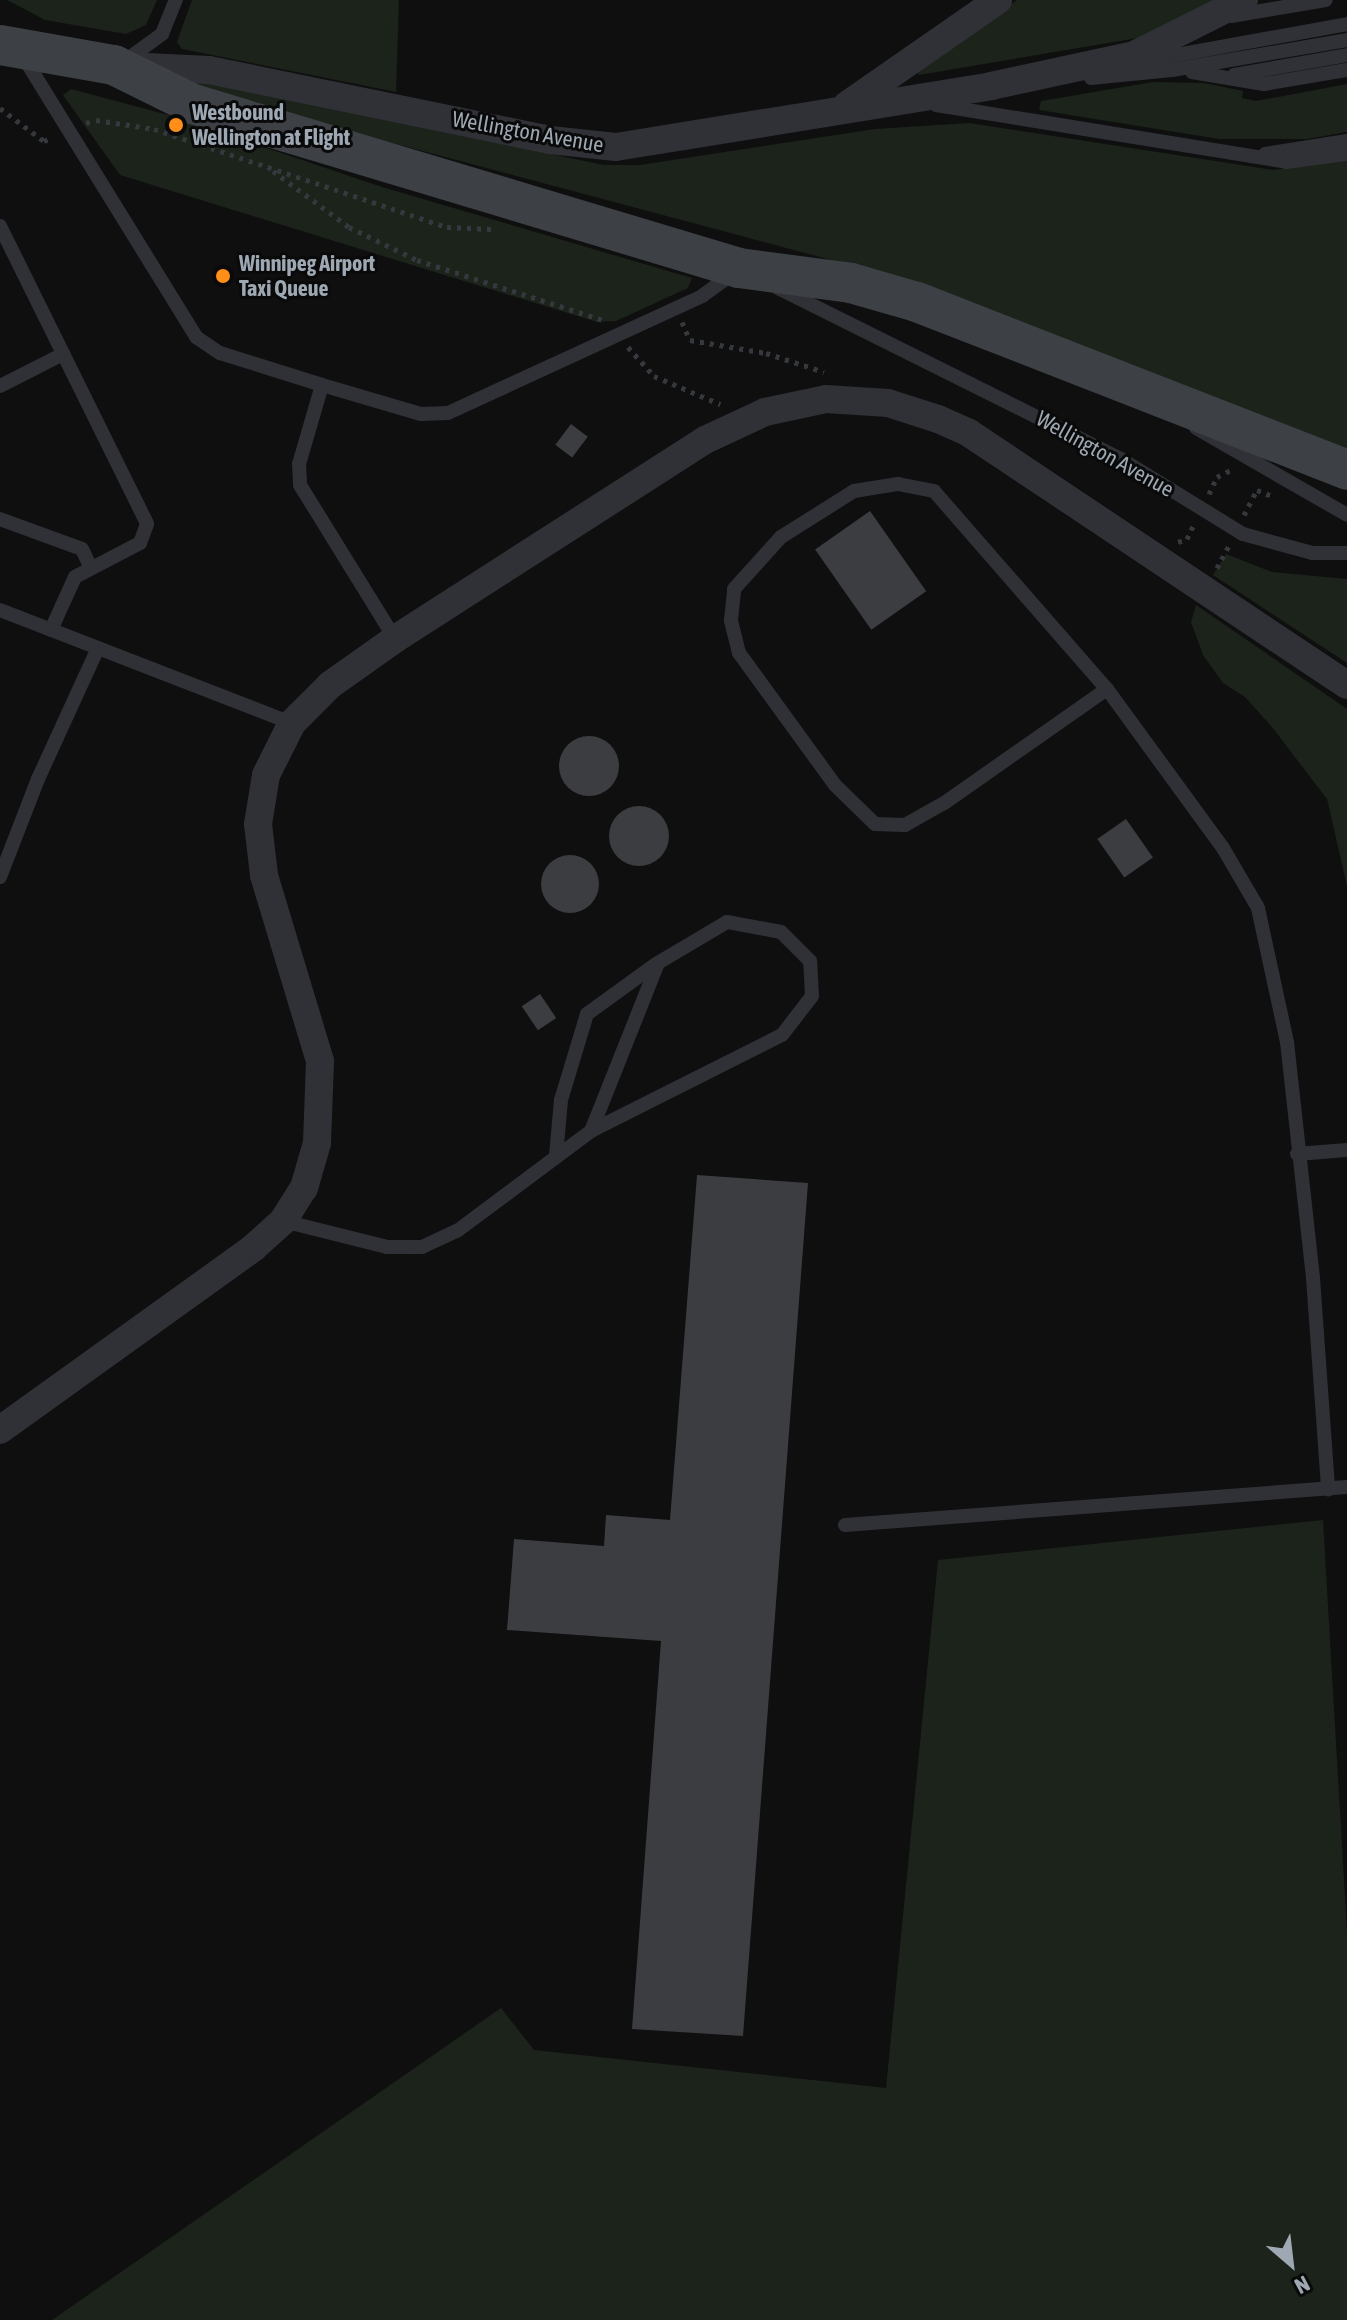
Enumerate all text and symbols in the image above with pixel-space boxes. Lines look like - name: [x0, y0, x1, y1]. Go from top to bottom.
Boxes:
- place label: Westbound Wellington at Flight: [192, 99, 350, 150]
- street label: Wellington Avenue: [450, 106, 606, 158]
- marker: Westbound Wellington at Flight: [167, 116, 185, 134]
- place label: Winnipeg Airport Taxi Queue: [239, 250, 375, 302]
- marker: Winnipeg Airport Taxi Queue: [214, 267, 232, 285]
- street label: Wellington Avenue: [1032, 405, 1178, 503]
- north arrow: [1251, 2224, 1331, 2304]
- text: N: [1290, 2271, 1314, 2300]

